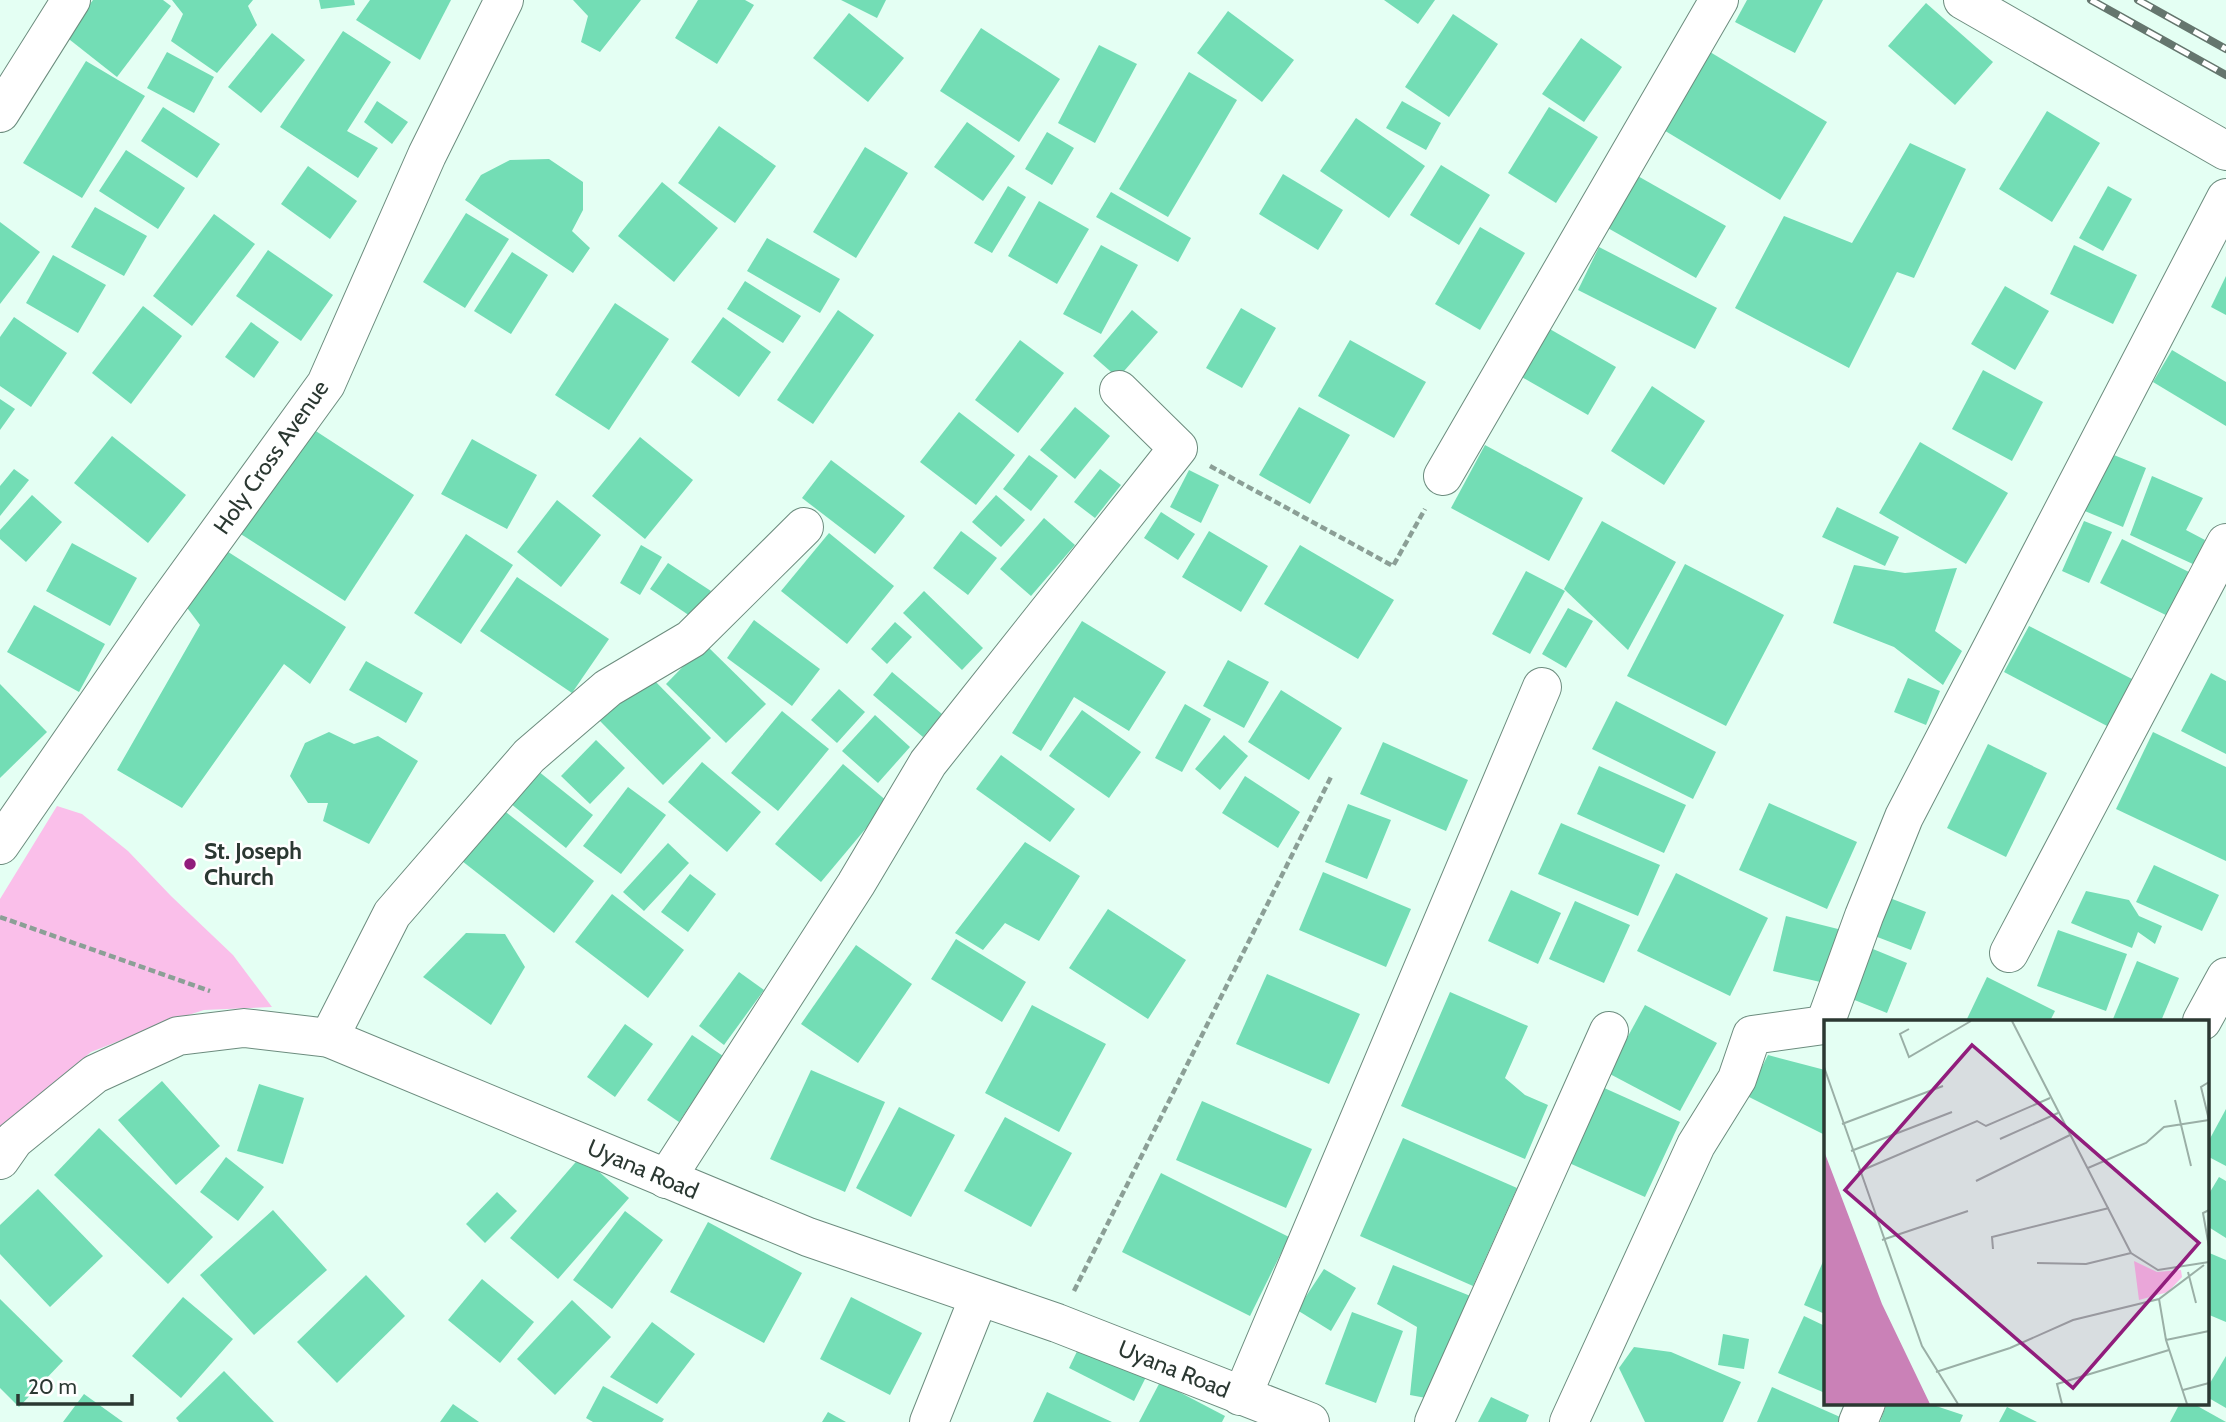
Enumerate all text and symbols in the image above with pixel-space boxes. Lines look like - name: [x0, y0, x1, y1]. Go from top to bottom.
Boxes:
- street label: Holy Cross Avenue: [208, 374, 335, 539]
- place label: St. Joseph Church: [204, 837, 302, 891]
- marker: St. Joseph Church: [182, 856, 198, 872]
- inset map: [1824, 1020, 2208, 1404]
- street label: Uyana Road: [583, 1133, 703, 1205]
- street label: Uyana Road: [1114, 1334, 1234, 1404]
- scale bar: [18, 1362, 131, 1406]
- text: 20 m: [28, 1374, 77, 1399]

